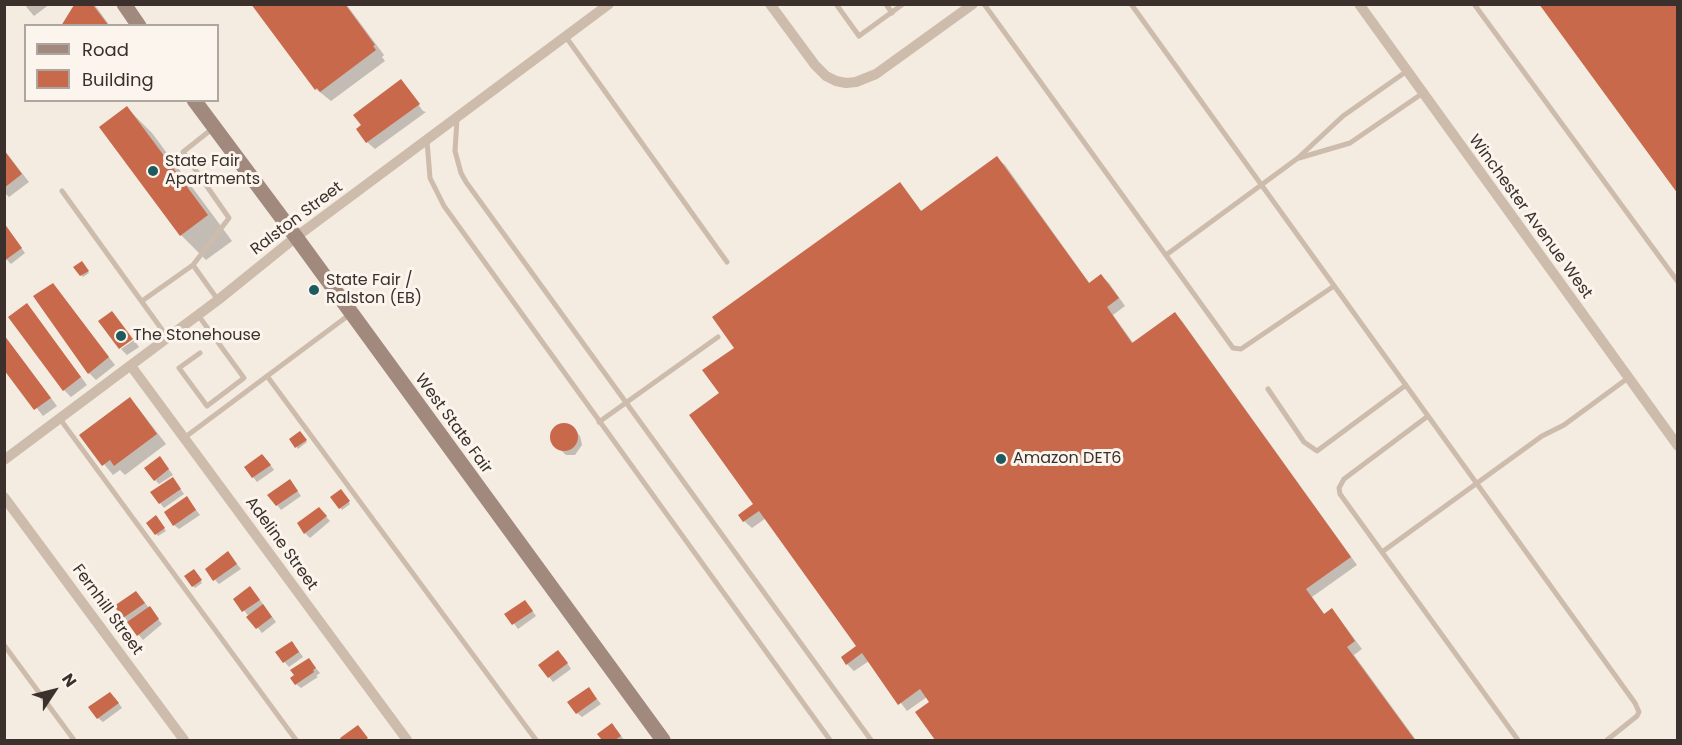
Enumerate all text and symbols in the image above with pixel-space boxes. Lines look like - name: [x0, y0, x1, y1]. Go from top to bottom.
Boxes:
- legend: [24, 24, 219, 102]
- text: Road: [82, 37, 129, 62]
- text: Building: [82, 67, 154, 92]
- street label: Winchester Avenue West: [1464, 131, 1596, 303]
- place label: State Fair Apartments: [165, 152, 260, 190]
- marker: State Fair Apartments: [146, 164, 160, 178]
- street label: Ralston Street: [247, 178, 347, 260]
- place label: State Fair / Ralston (EB): [326, 271, 422, 309]
- marker: State Fair / Ralston (EB): [307, 283, 321, 297]
- place label: The Stonehouse: [133, 326, 261, 346]
- marker: The Stonehouse: [114, 329, 128, 343]
- street label: West State Fair: [410, 370, 496, 478]
- place label: Amazon DET6: [1013, 449, 1121, 469]
- marker: Amazon DET6: [994, 452, 1008, 466]
- street label: Adeline Street: [241, 494, 321, 594]
- street label: Fernhill Street: [68, 561, 146, 659]
- north arrow: [24, 661, 84, 721]
- text: N: [56, 669, 82, 692]

